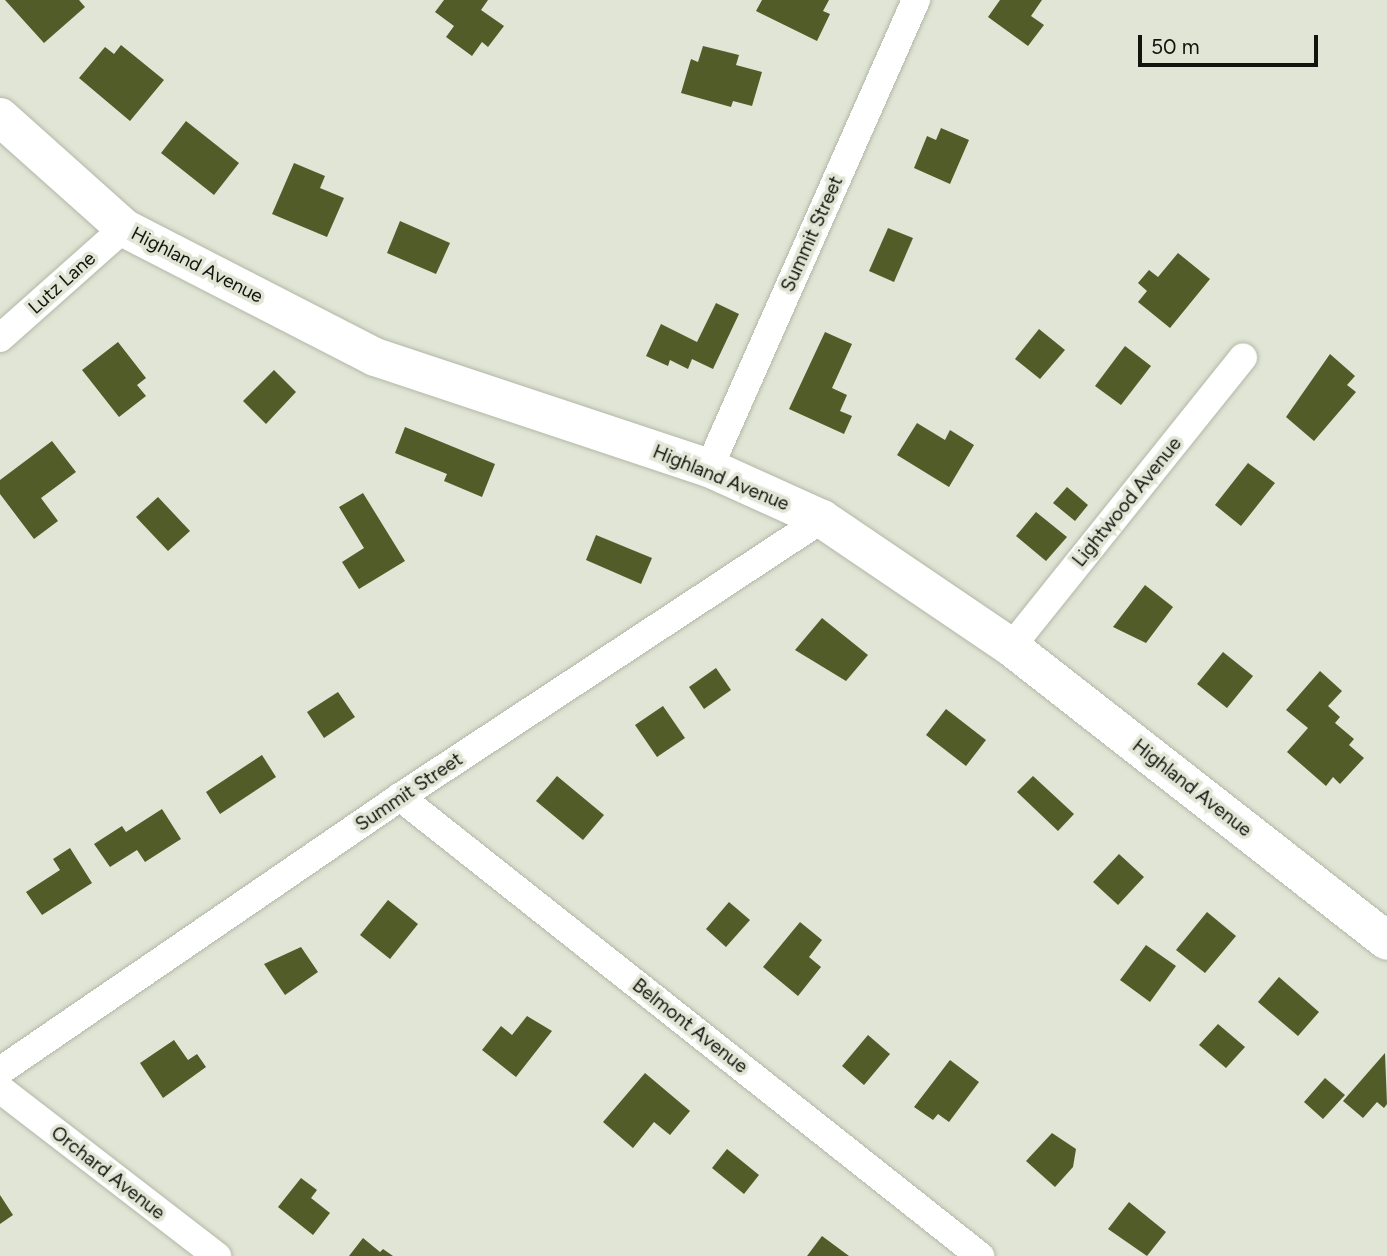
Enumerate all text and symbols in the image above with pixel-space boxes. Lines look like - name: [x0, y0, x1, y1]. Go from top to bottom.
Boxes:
- scale bar: [1142, 21, 1322, 65]
- text: 50 m: [1151, 34, 1200, 59]
- street label: Summit Street: [776, 173, 848, 295]
- street label: Highland Avenue: [127, 222, 267, 308]
- street label: Lutz Lane: [24, 247, 100, 319]
- street label: Lightwood Avenue: [1068, 433, 1186, 571]
- street label: Highland Avenue: [650, 440, 792, 516]
- street label: Highland Avenue: [1128, 734, 1256, 842]
- street label: Summit Street: [351, 748, 467, 836]
- street label: Belmont Avenue: [628, 974, 752, 1078]
- street label: Orchard Avenue: [47, 1121, 169, 1225]

